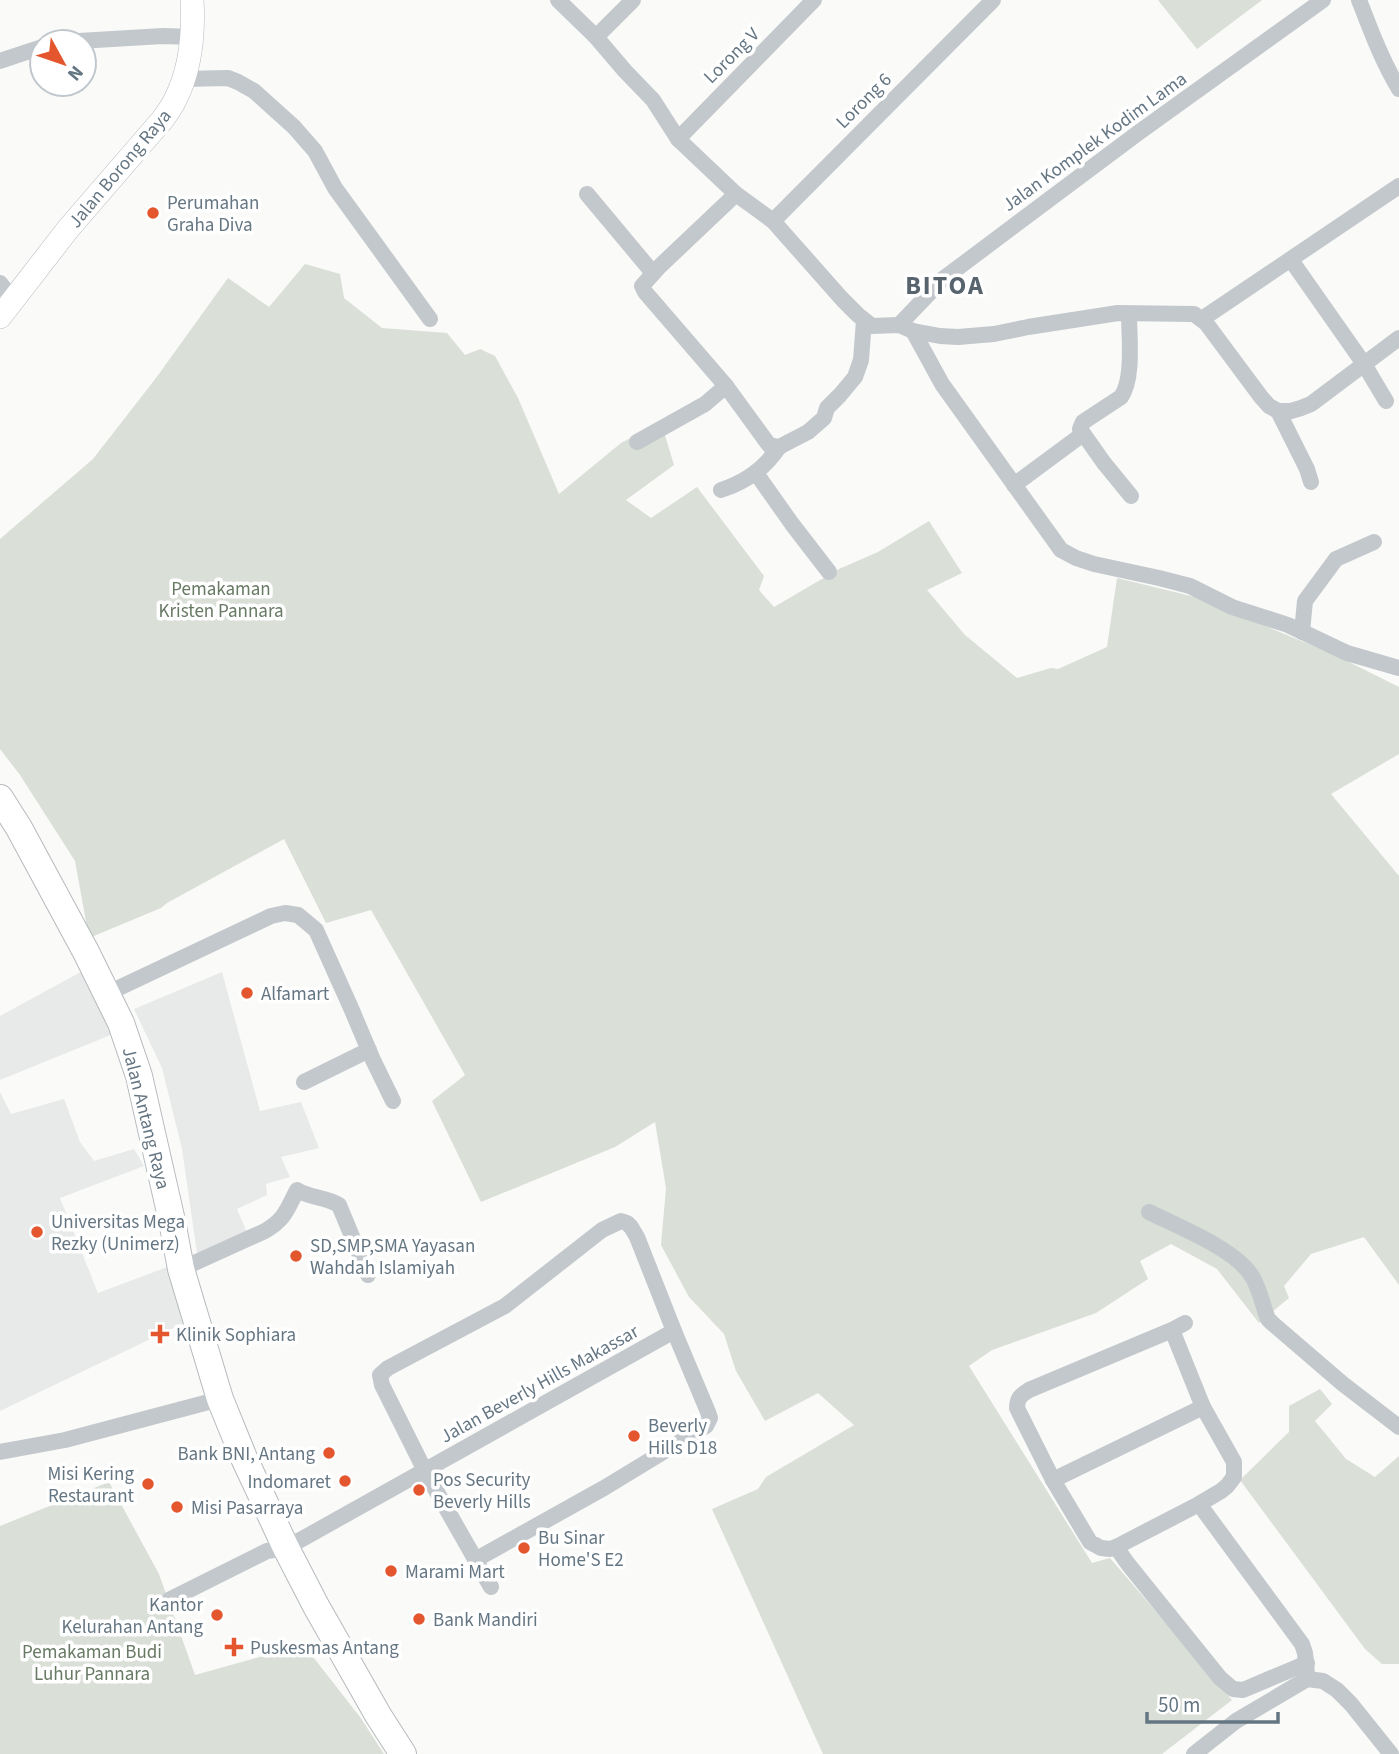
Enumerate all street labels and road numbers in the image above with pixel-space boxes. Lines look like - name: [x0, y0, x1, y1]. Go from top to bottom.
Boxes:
- street label: Lorong V: [698, 22, 766, 90]
- street label: Jalan Komplek Kodim Lama: [997, 66, 1193, 218]
- street label: Lorong 6: [830, 67, 898, 135]
- street label: Jalan Borong Raya: [62, 104, 178, 234]
- street label: Jalan Antang Raya: [115, 1044, 176, 1192]
- street label: Jalan Beverly Hills Makassar: [436, 1318, 644, 1450]

